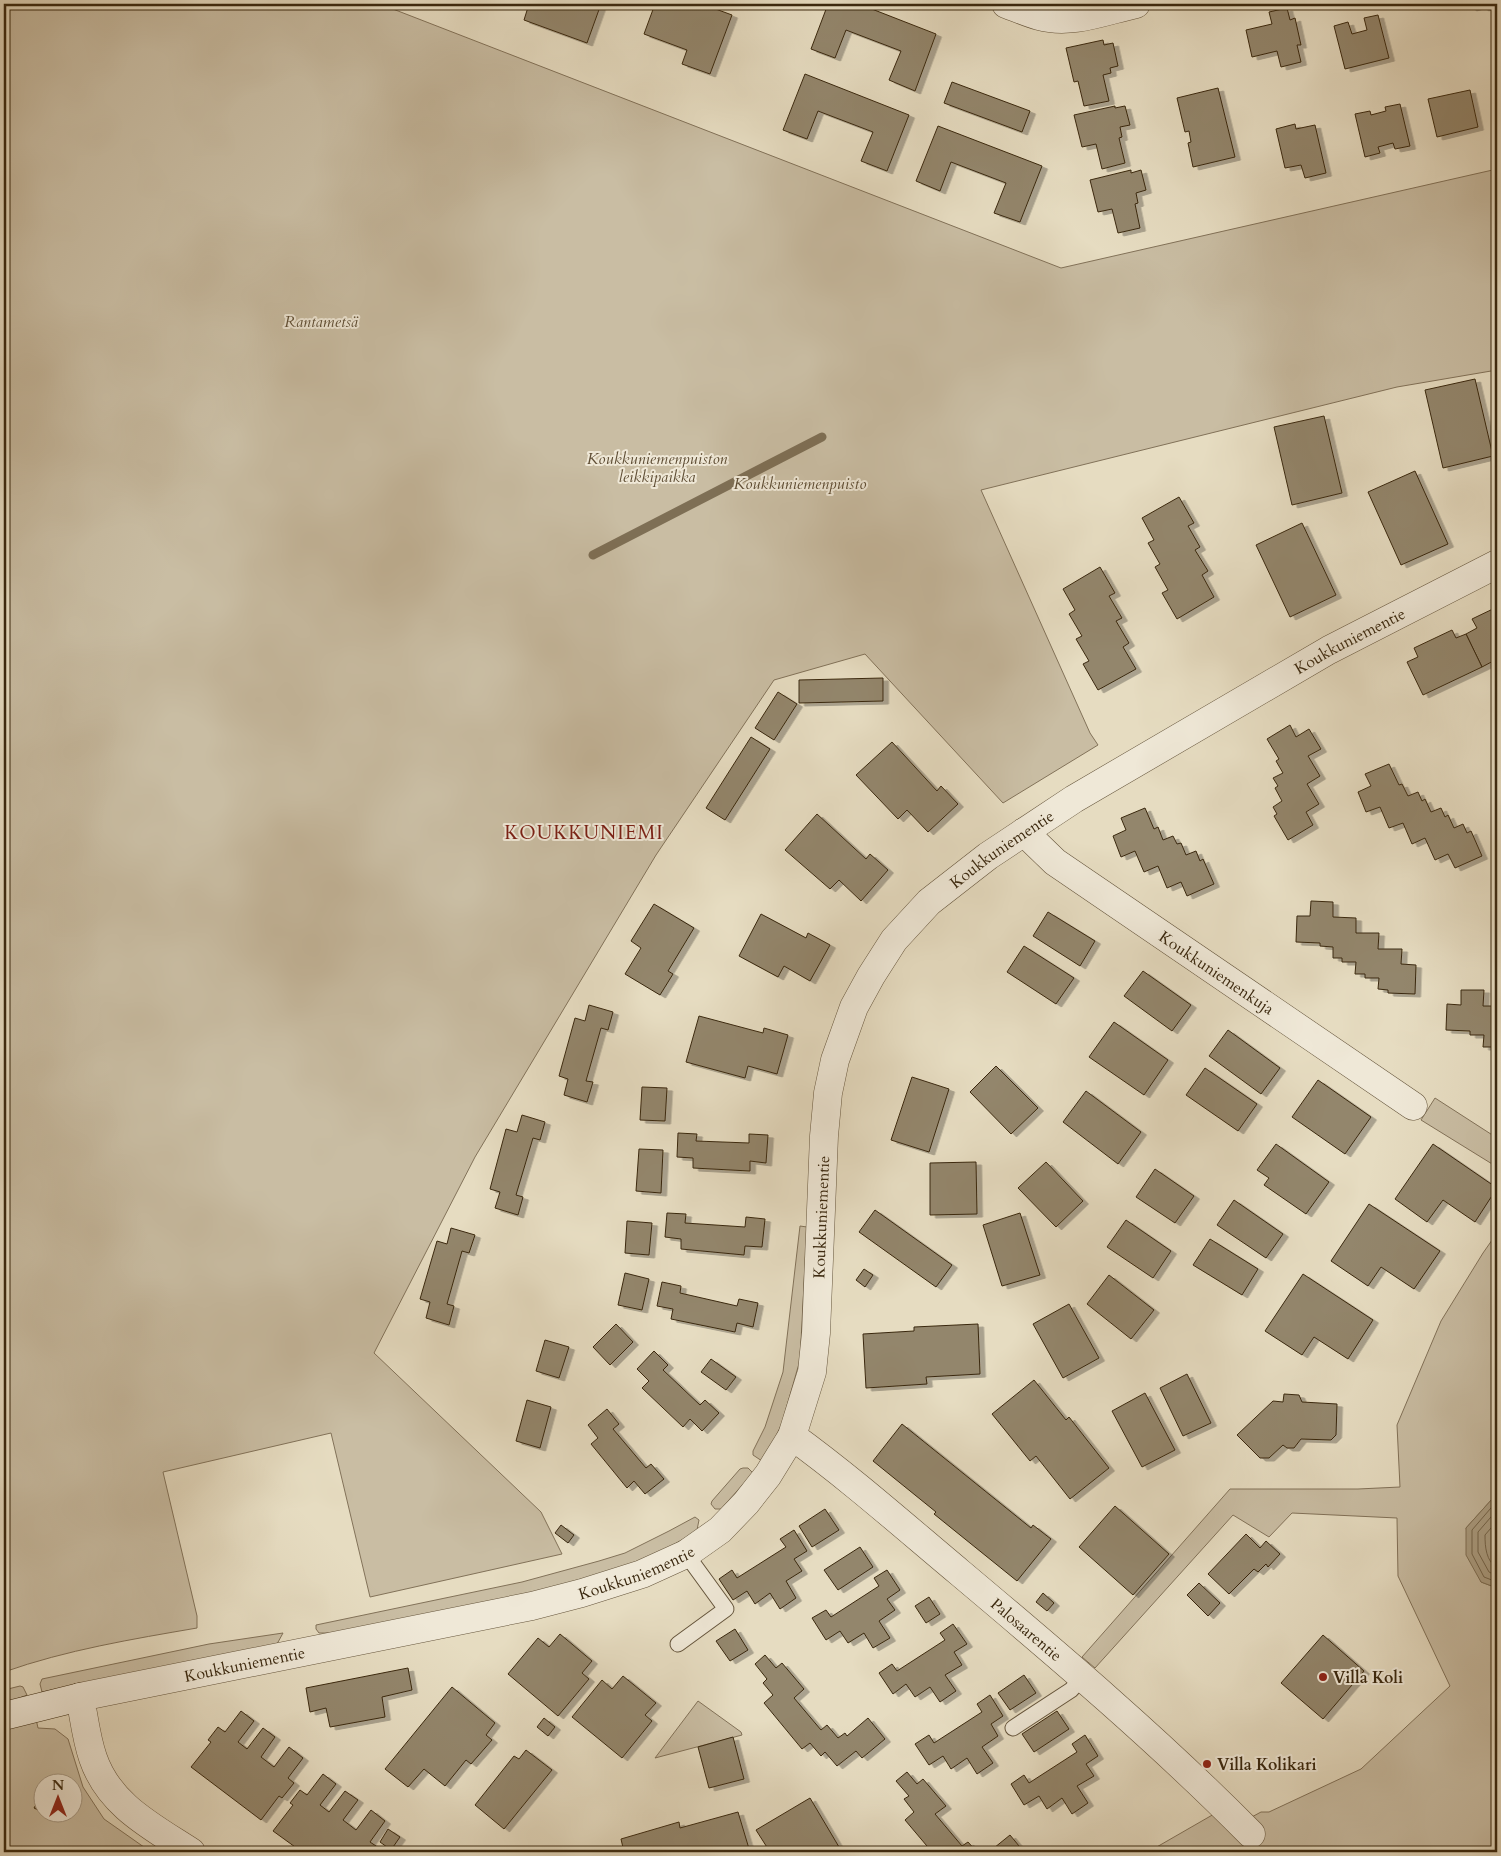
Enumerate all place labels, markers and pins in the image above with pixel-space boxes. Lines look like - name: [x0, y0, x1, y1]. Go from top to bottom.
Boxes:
- place label: Villa Koli: [1333, 1667, 1403, 1689]
- marker: Villa Koli: [1317, 1671, 1329, 1683]
- place label: Villa Kolikari: [1217, 1754, 1317, 1776]
- marker: Villa Kolikari: [1201, 1758, 1213, 1770]

